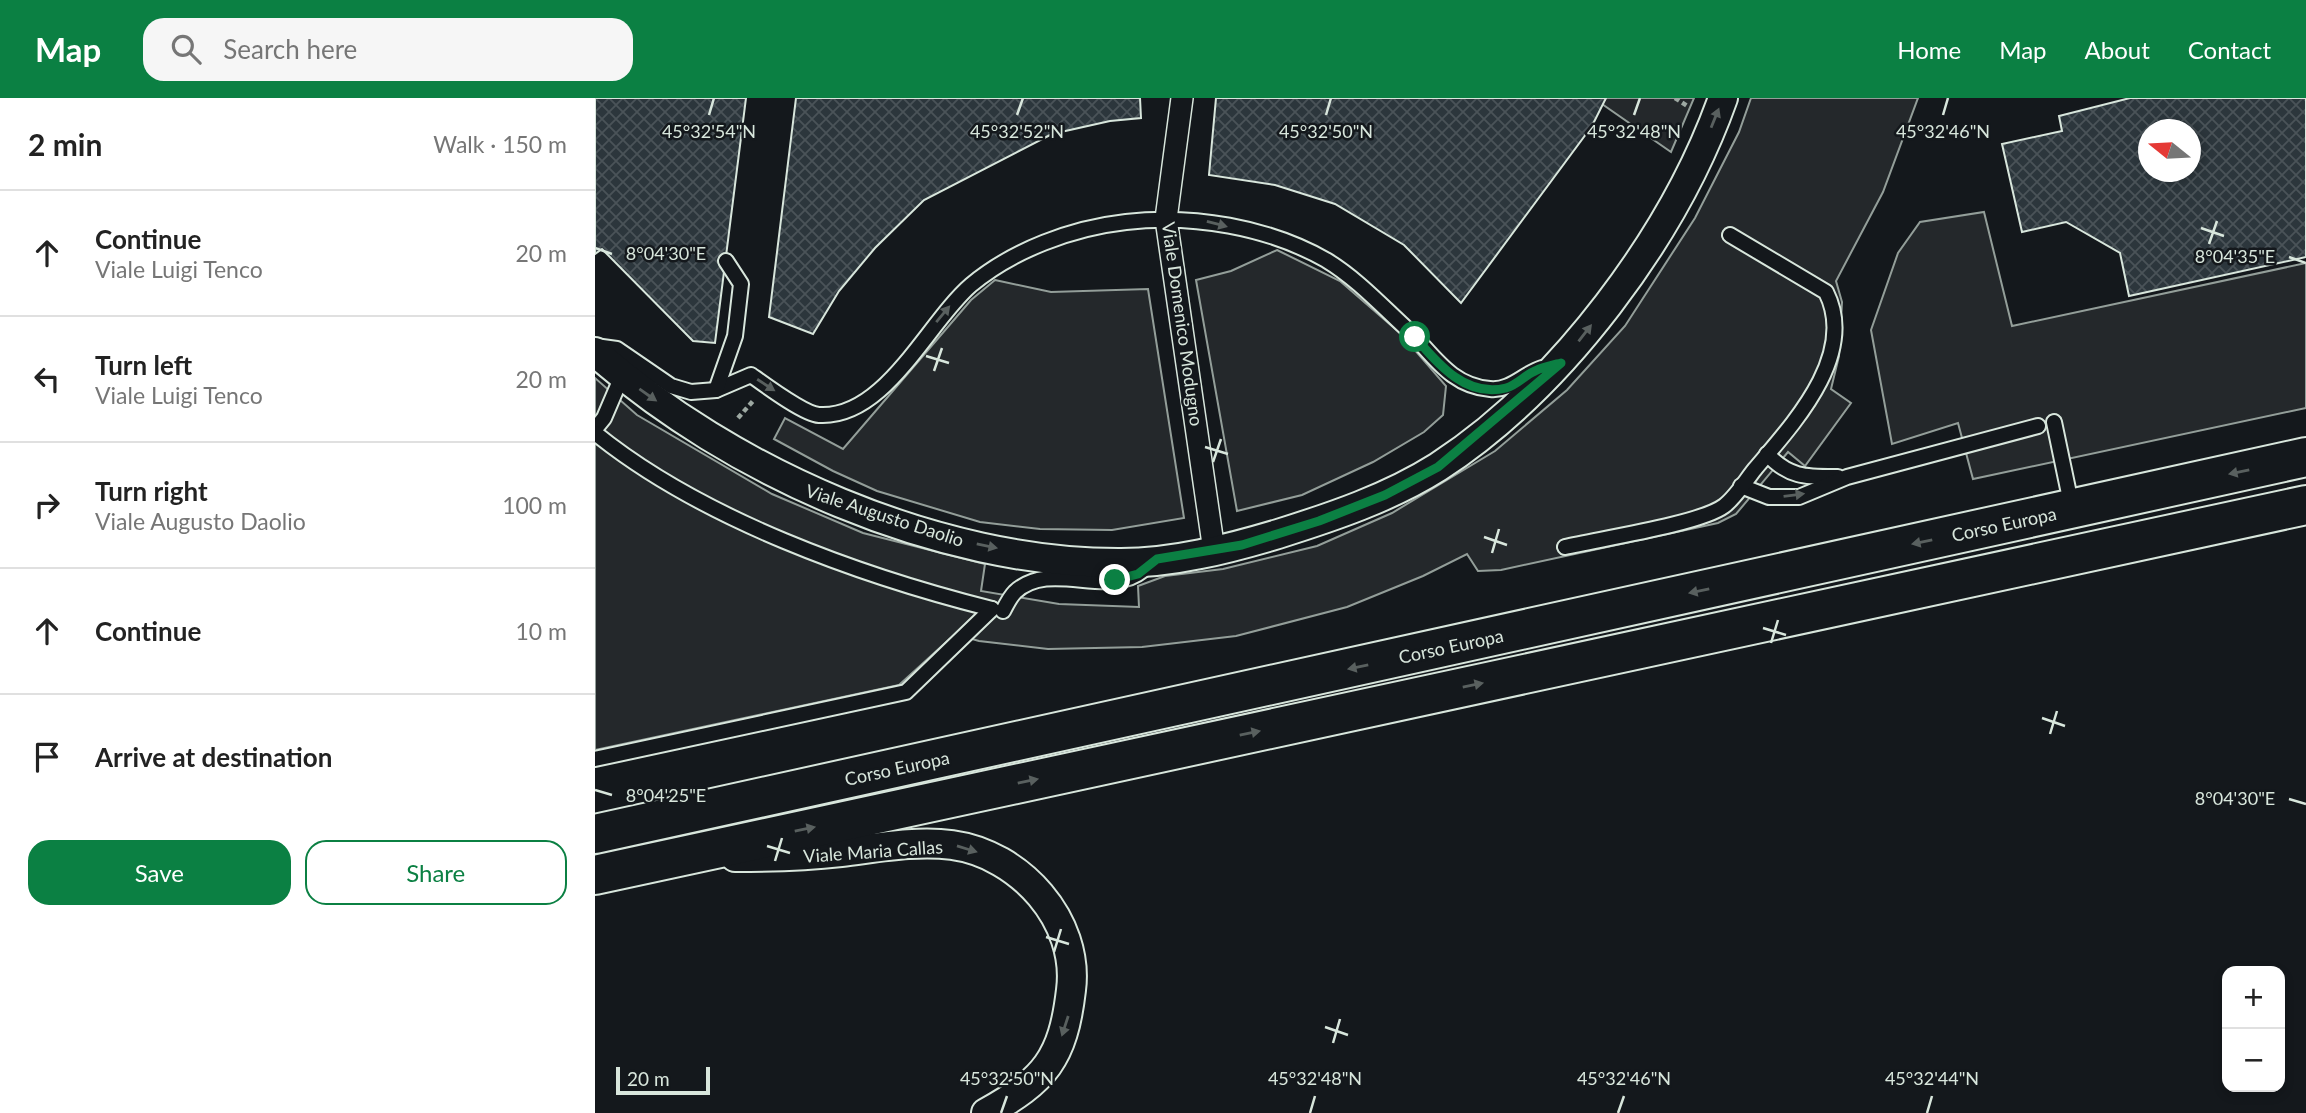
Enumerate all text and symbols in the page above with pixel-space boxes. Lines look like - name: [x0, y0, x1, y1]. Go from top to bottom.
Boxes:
- search box: [143, 18, 633, 81]
- text: Map: [35, 29, 101, 69]
- icon: search: [167, 30, 205, 68]
- text: Search here: [223, 33, 357, 65]
- text: Home: [1897, 35, 1961, 64]
- text: Map: [1999, 35, 2047, 64]
- text: About: [2085, 35, 2150, 64]
- text: Contact: [2188, 35, 2271, 64]
- one-way arrow: [1710, 108, 1721, 129]
- north arrow: [2138, 119, 2201, 182]
- text: 45°32'54"N: [662, 120, 756, 142]
- text: 45°32'52"N: [970, 120, 1064, 142]
- text: 45°32'50"N: [1279, 120, 1373, 142]
- text: 45°32'48"N: [1587, 120, 1681, 142]
- text: 45°32'46"N: [1896, 120, 1990, 142]
- text: 2 min: [28, 126, 102, 162]
- text: Walk · 150 m: [433, 130, 567, 158]
- one-way arrow: [1206, 219, 1228, 230]
- street label: Viale Domenico Modugno: [1158, 221, 1208, 427]
- text: Continue: [95, 223, 201, 255]
- icon: ahead: [28, 234, 66, 272]
- text: 20 m: [516, 239, 567, 267]
- text: 8°04'30"E: [626, 242, 706, 264]
- text: 8°04'35"E: [2195, 245, 2275, 267]
- text: Viale Luigi Tenco: [95, 255, 263, 283]
- one-way arrow: [935, 305, 950, 322]
- route start: [1399, 321, 1430, 352]
- one-way arrow: [1577, 324, 1591, 342]
- text: Turn left: [95, 349, 192, 381]
- icon: left: [28, 360, 66, 398]
- text: 20 m: [516, 365, 567, 393]
- one-way arrow: [757, 379, 776, 392]
- text: Viale Luigi Tenco: [95, 381, 263, 409]
- one-way arrow: [639, 388, 657, 402]
- one-way arrow: [2228, 467, 2250, 478]
- text: Turn right: [95, 475, 208, 507]
- street label: Viale Augusto Daolio: [803, 479, 967, 551]
- icon: right: [28, 486, 66, 524]
- one-way arrow: [1783, 490, 1805, 501]
- text: 100 m: [502, 491, 567, 519]
- street label: Corso Europa: [1950, 502, 2058, 546]
- text: Viale Augusto Daolio: [95, 507, 306, 535]
- one-way arrow: [1911, 537, 1933, 548]
- one-way arrow: [976, 541, 998, 552]
- route end: [1099, 564, 1130, 595]
- one-way arrow: [1688, 586, 1710, 597]
- icon: ahead: [28, 612, 66, 650]
- text: Continue: [95, 615, 201, 647]
- text: 10 m: [516, 617, 567, 645]
- street label: Corso Europa: [1397, 624, 1505, 668]
- one-way arrow: [1347, 661, 1369, 672]
- one-way arrow: [1462, 680, 1484, 691]
- one-way arrow: [1239, 728, 1261, 739]
- icon: arrive: [28, 738, 66, 776]
- text: Arrive at destination: [95, 741, 332, 773]
- street label: Corso Europa: [843, 746, 951, 790]
- one-way arrow: [1017, 776, 1039, 787]
- text: 8°04'25"E: [626, 784, 706, 806]
- text: 8°04'30"E: [2195, 787, 2275, 809]
- one-way arrow: [794, 824, 816, 835]
- street label: Viale Maria Callas: [802, 835, 944, 867]
- button: Save: [28, 840, 291, 905]
- button: Share: [305, 840, 567, 905]
- one-way arrow: [957, 844, 978, 855]
- map controls: [2222, 966, 2285, 1092]
- button: +: [2222, 966, 2285, 1029]
- one-way arrow: [1059, 1015, 1069, 1036]
- button: −: [2222, 1029, 2285, 1092]
- scale bar: [616, 1064, 711, 1096]
- text: 20 m: [627, 1067, 670, 1090]
- text: 45°32'50"N: [960, 1067, 1054, 1089]
- text: 45°32'48"N: [1268, 1067, 1362, 1089]
- text: 45°32'46"N: [1577, 1067, 1671, 1089]
- text: 45°32'44"N: [1885, 1067, 1979, 1089]

